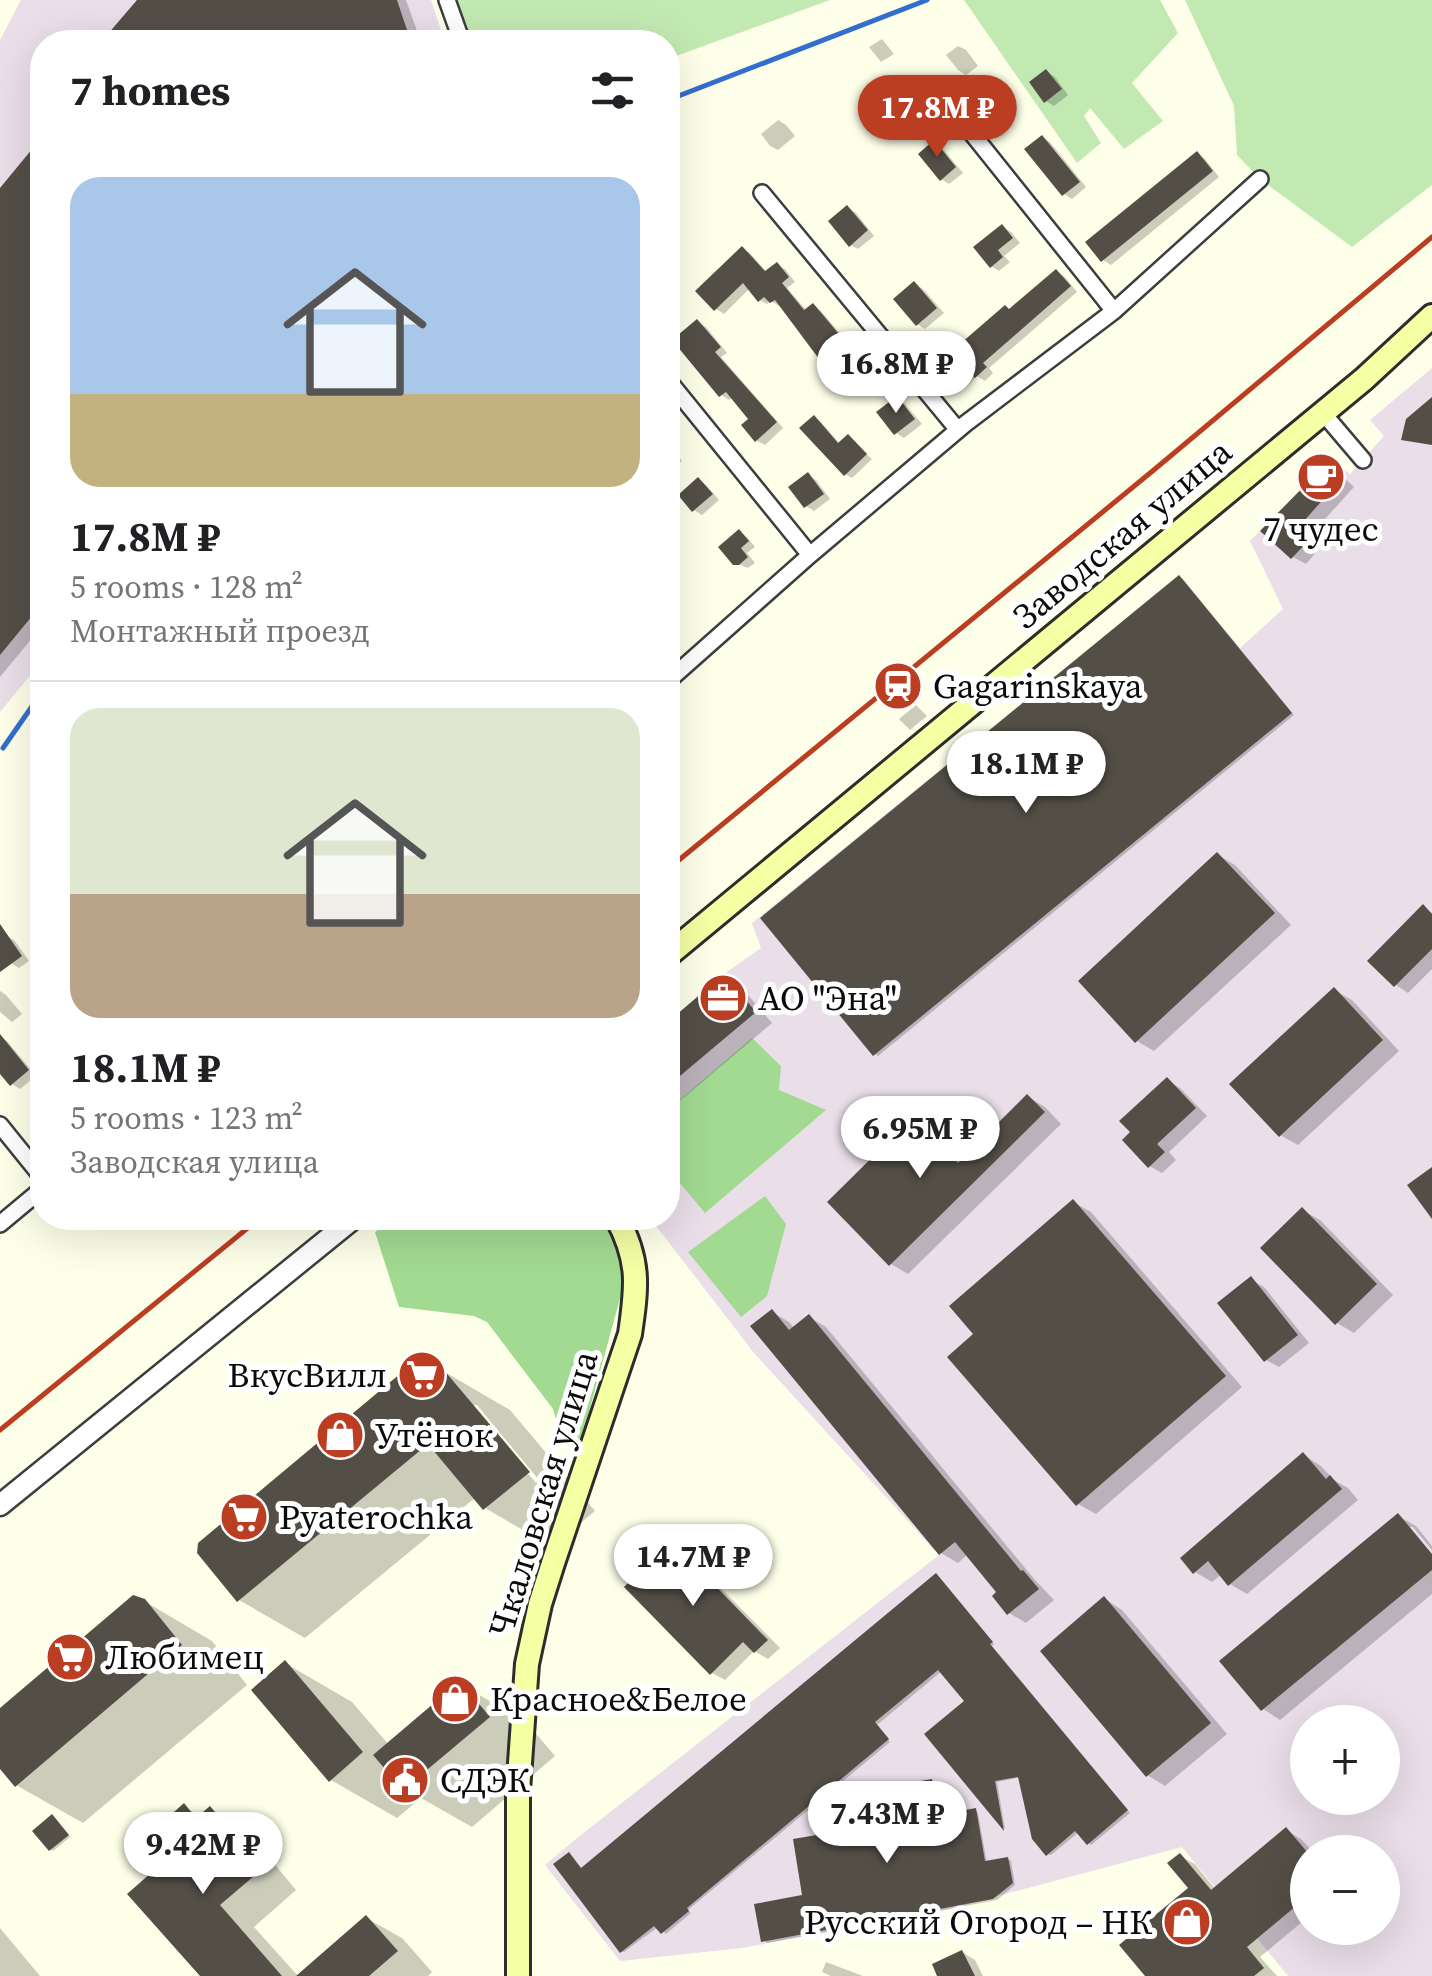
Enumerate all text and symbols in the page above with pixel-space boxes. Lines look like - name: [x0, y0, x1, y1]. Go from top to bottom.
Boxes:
- text: 7 homes: [70, 61, 230, 119]
- icon: filters: [585, 63, 640, 118]
- pin: 17.8M ₽: [845, 75, 1029, 160]
- text: 17.8M ₽: [880, 85, 994, 129]
- icon: home: [265, 242, 445, 422]
- pin: 16.8M ₽: [804, 331, 988, 416]
- text: 16.8M ₽: [839, 341, 953, 385]
- street label: Заводская улица: [1002, 428, 1242, 640]
- cafe icon: 7 чудес: [1295, 451, 1347, 503]
- place label: 7 чудес: [1263, 505, 1379, 553]
- text: 17.8M ₽: [70, 507, 220, 565]
- text: 5 rooms · 128 m²: [70, 565, 303, 609]
- text: Монтажный проезд: [70, 609, 370, 653]
- station icon: Gagarinskaya: [872, 660, 924, 712]
- place label: Gagarinskaya: [933, 662, 1143, 710]
- pin: 18.1M ₽: [934, 731, 1118, 816]
- text: 18.1M ₽: [969, 741, 1083, 785]
- icon: home: [265, 773, 445, 953]
- office icon: АО "Эна": [697, 972, 749, 1024]
- place label: АО "Эна": [758, 974, 897, 1022]
- text: 18.1M ₽: [70, 1038, 220, 1096]
- text: 5 rooms · 123 m²: [70, 1096, 303, 1140]
- pin: 6.95M ₽: [828, 1096, 1012, 1181]
- text: 6.95M ₽: [863, 1106, 977, 1150]
- text: Заводская улица: [70, 1140, 319, 1184]
- street label: Чкаловская улица: [477, 1345, 609, 1643]
- supermarket icon: ВкусВилл: [396, 1349, 448, 1401]
- place label: ВкусВилл: [227, 1351, 387, 1399]
- shop icon: Утёнок: [314, 1409, 366, 1461]
- place label: Утёнок: [375, 1411, 493, 1459]
- supermarket icon: Pyaterochka: [218, 1491, 270, 1543]
- place label: Pyaterochka: [279, 1493, 473, 1541]
- pin: 14.7M ₽: [601, 1524, 785, 1609]
- text: 14.7M ₽: [636, 1534, 750, 1578]
- supermarket icon: Любимец: [44, 1631, 96, 1683]
- place label: Любимец: [105, 1633, 264, 1681]
- shop icon: Красное&Белое: [429, 1673, 481, 1725]
- place label: Красное&Белое: [490, 1675, 747, 1723]
- map controls: [1290, 1705, 1400, 1945]
- button: +: [1290, 1705, 1400, 1815]
- public building icon: СДЭК: [379, 1754, 431, 1806]
- place label: СДЭК: [440, 1756, 530, 1804]
- pin: 7.43M ₽: [795, 1781, 979, 1866]
- text: 7.43M ₽: [830, 1791, 944, 1835]
- pin: 9.42M ₽: [111, 1812, 295, 1897]
- text: 9.42M ₽: [146, 1822, 260, 1866]
- button: −: [1290, 1835, 1400, 1945]
- shop icon: Русский Огород – НК: [1161, 1896, 1213, 1948]
- place label: Русский Огород – НК: [804, 1898, 1152, 1946]

